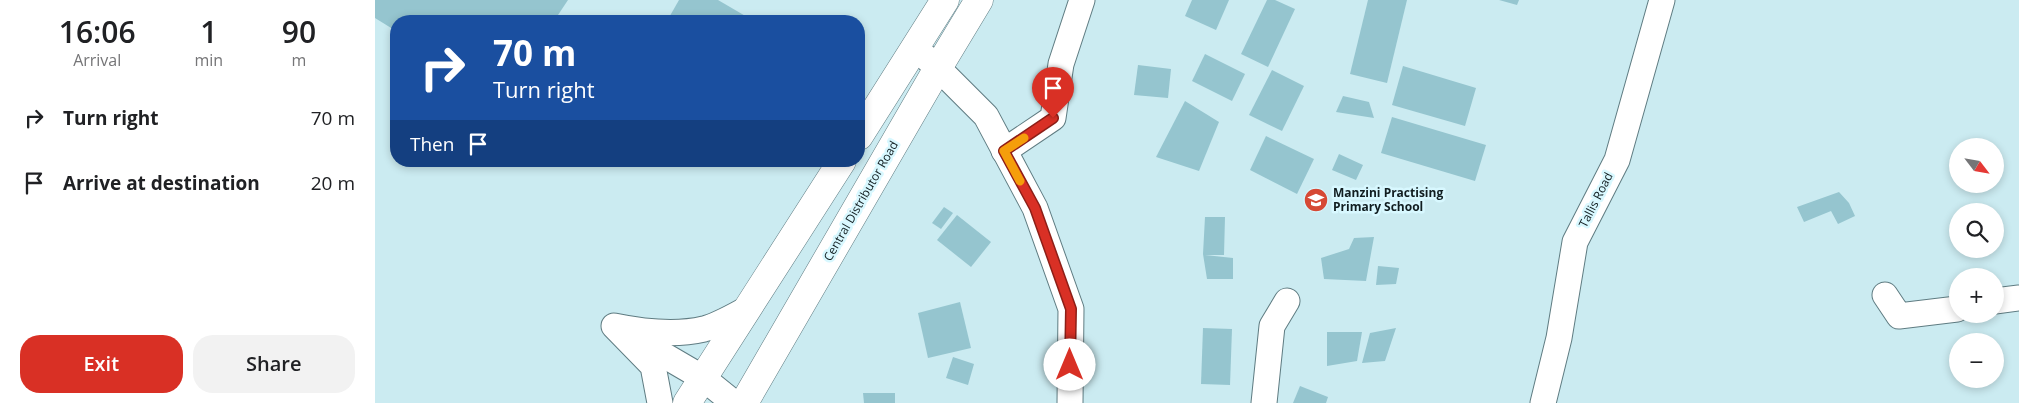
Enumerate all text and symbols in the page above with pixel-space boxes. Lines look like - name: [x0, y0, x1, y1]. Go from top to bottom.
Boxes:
- text: 16:06: [59, 11, 136, 52]
- text: 1: [200, 11, 217, 52]
- text: 90: [282, 11, 316, 52]
- text: 70 m: [493, 29, 576, 76]
- icon: right: [410, 35, 475, 100]
- text: Arrival: [73, 49, 121, 71]
- text: min: [194, 49, 223, 71]
- text: m: [292, 49, 306, 71]
- pin: [1032, 67, 1074, 118]
- text: Turn right: [493, 74, 595, 104]
- icon: arrive: [1039, 74, 1067, 102]
- icon: right: [20, 104, 48, 132]
- text: Turn right: [63, 105, 158, 131]
- text: 70 m: [311, 105, 355, 131]
- icon: arrive: [464, 130, 492, 158]
- text: Then: [410, 131, 454, 157]
- street label: Central Distributor Road: [819, 138, 902, 264]
- north arrow: [1949, 138, 2004, 192]
- map controls: [1949, 138, 2004, 388]
- icon: arrive: [20, 169, 48, 197]
- street label: Tallis Road: [1574, 169, 1617, 230]
- text: Arrive at destination: [63, 170, 260, 196]
- text: 20 m: [311, 170, 355, 196]
- place label: Manzini Practising Primary School: [1333, 184, 1443, 215]
- school or university icon: Manzini Practising Primary School: [1303, 187, 1329, 213]
- button: search: [1949, 203, 2004, 258]
- button: +: [1949, 268, 2004, 323]
- button: −: [1949, 333, 2004, 388]
- button: Exit: [20, 335, 183, 393]
- button: Share: [193, 335, 355, 393]
- position arrow: [1043, 338, 1095, 390]

